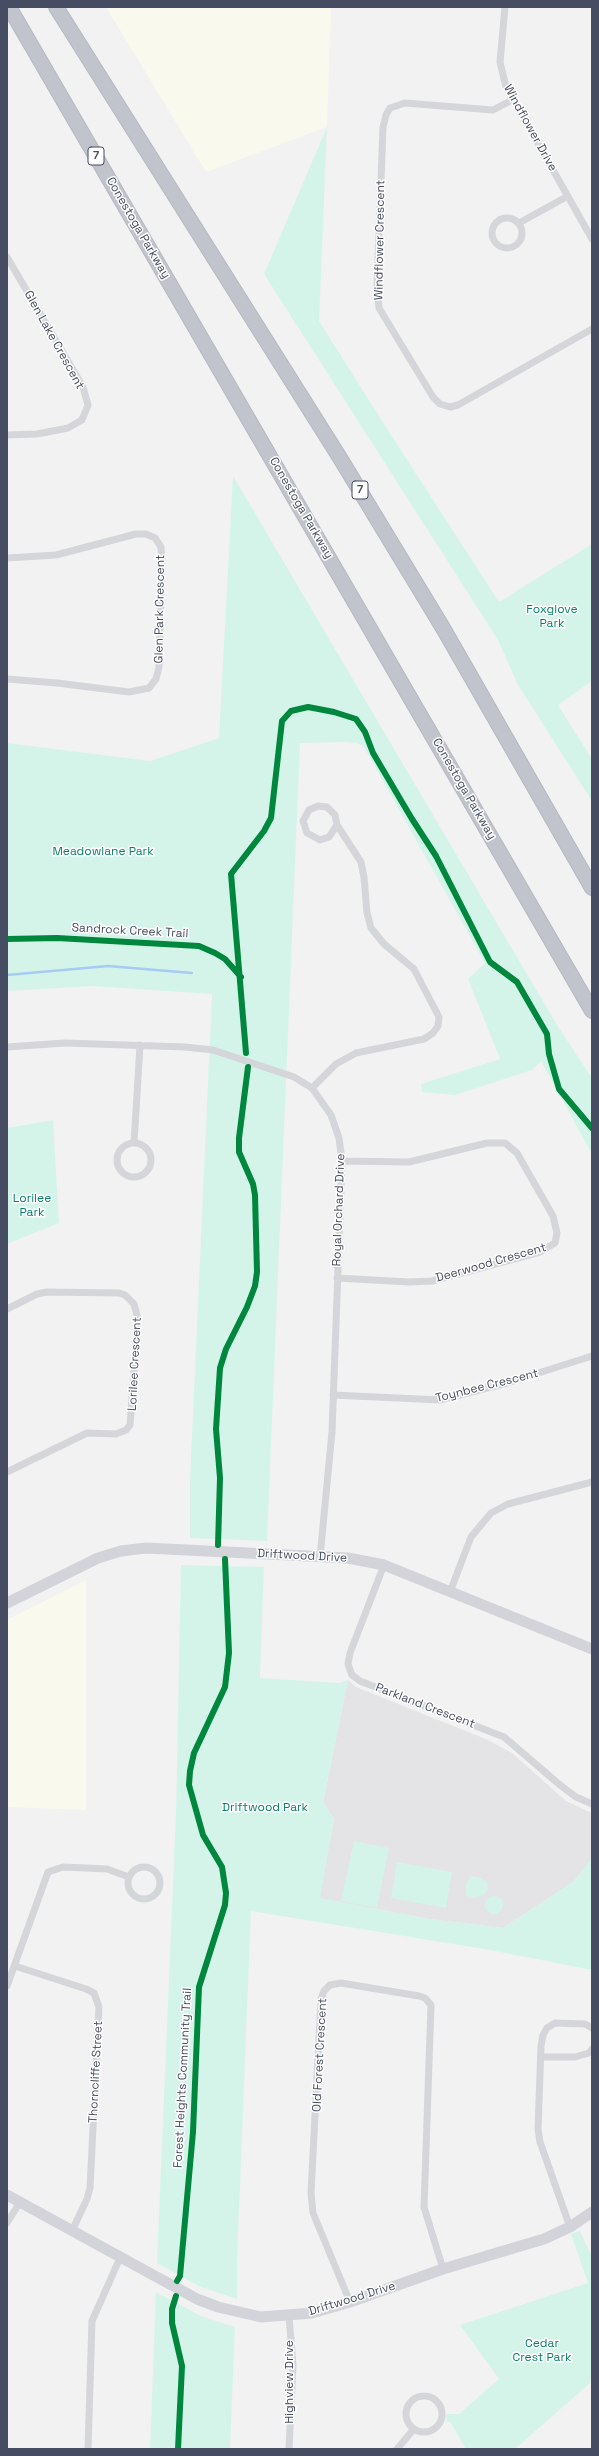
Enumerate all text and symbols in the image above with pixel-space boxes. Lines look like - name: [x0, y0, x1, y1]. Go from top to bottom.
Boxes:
- street label: Windflower Drive: [500, 82, 560, 174]
- road number: 7: [88, 147, 104, 165]
- street label: Conestoga Parkway: [103, 175, 173, 281]
- street label: Windflower Crescent: [372, 180, 388, 300]
- street label: Glen Lake Crescent: [21, 288, 87, 392]
- street label: Conestoga Parkway: [266, 455, 336, 561]
- road number: 7: [352, 481, 368, 499]
- street label: Glen Park Crescent: [152, 554, 168, 664]
- park label: Foxglove Park: [526, 603, 578, 631]
- street label: Conestoga Parkway: [429, 736, 499, 842]
- park label: Meadowlane Park: [52, 845, 154, 859]
- street label: Sandrock Creek Trail: [71, 921, 189, 941]
- street label: Royal Orchard Drive: [330, 1153, 348, 1267]
- park label: Lorilee Park: [13, 1192, 51, 1220]
- street label: Deerwood Crescent: [434, 1240, 548, 1286]
- street label: Lorilee Crescent: [125, 1317, 145, 1411]
- street label: Toynbee Crescent: [434, 1366, 540, 1406]
- street label: Driftwood Drive: [257, 1546, 347, 1566]
- street label: Parkland Crescent: [373, 1680, 477, 1732]
- park label: Driftwood Park: [222, 1801, 308, 1815]
- street label: Forest Heights Community Trail: [171, 1988, 195, 2168]
- street label: Old Forest Crescent: [310, 1998, 330, 2112]
- street label: Thorncliffe Street: [86, 2020, 106, 2124]
- street label: Driftwood Drive: [307, 2279, 397, 2319]
- park label: Cedar Crest Park: [513, 2337, 571, 2365]
- street label: Highview Drive: [283, 2340, 297, 2424]

